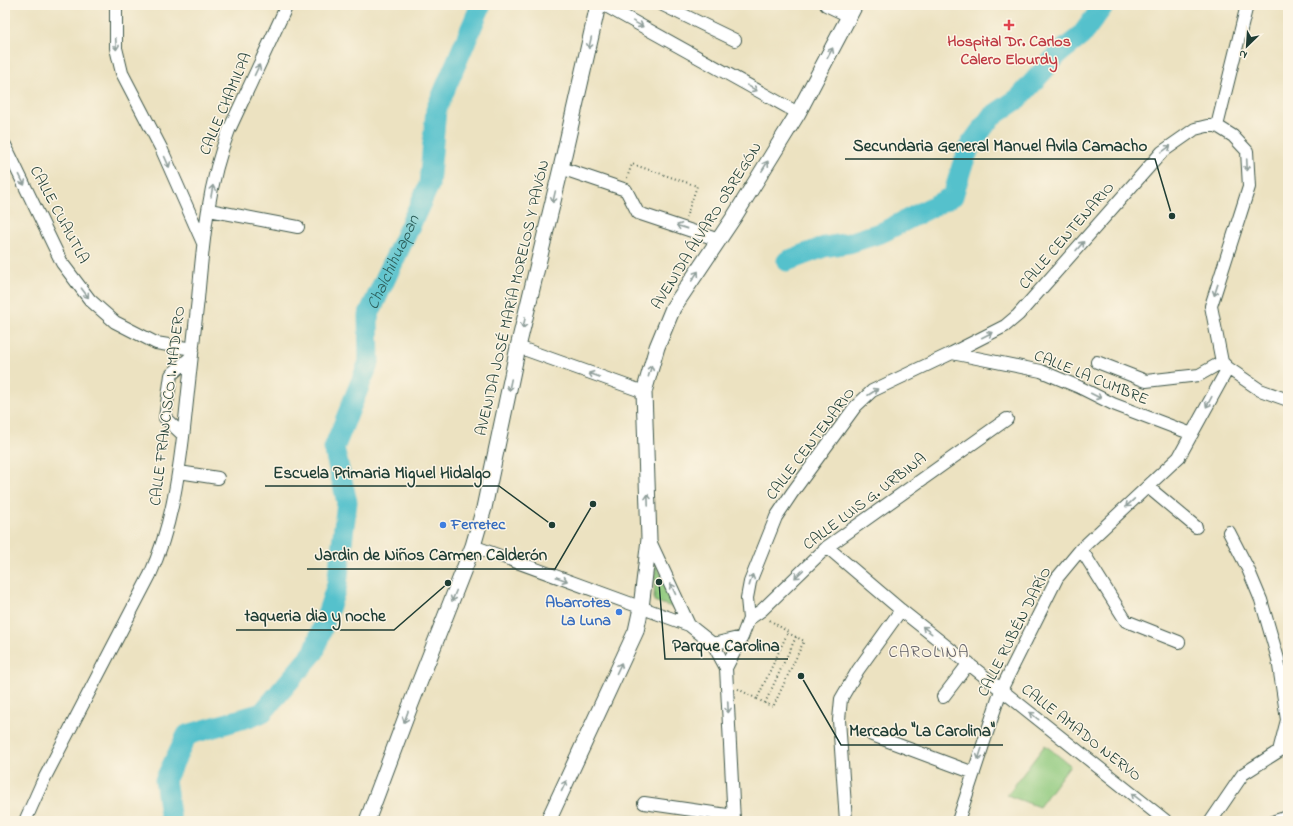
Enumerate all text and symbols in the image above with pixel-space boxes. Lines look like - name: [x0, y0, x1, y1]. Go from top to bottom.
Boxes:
- marker: Hospital Dr. Carlos Calero Elourdy: [1003, 19, 1015, 31]
- one-way arrow: [632, 21, 644, 28]
- north arrow: [1227, 26, 1267, 66]
- place label: Hospital Dr. Carlos Calero Elourdy: [947, 30, 1071, 73]
- one-way arrow: [585, 36, 593, 49]
- one-way arrow: [113, 37, 120, 50]
- text: N: [1236, 45, 1250, 63]
- one-way arrow: [826, 47, 834, 59]
- street label: CALLE CHAMILPA: [194, 49, 259, 159]
- one-way arrow: [254, 64, 261, 76]
- one-way arrow: [746, 84, 758, 92]
- callout: Secundaria General Manuel Avila Camacho: [845, 130, 1155, 159]
- text: Secundaria General Manuel Avila Camacho: [853, 134, 1147, 159]
- street label: AVENIDA ÁLVARO OBREGÓN: [646, 138, 768, 314]
- one-way arrow: [1161, 145, 1172, 153]
- one-way arrow: [164, 156, 172, 168]
- street label: AVENIDA JOSÉ MARÍA MORELOS Y PAVÓN: [470, 158, 556, 438]
- one-way arrow: [1244, 158, 1251, 171]
- one-way arrow: [762, 160, 770, 172]
- street label: CALLE CUAUTLA: [23, 162, 95, 268]
- one-way arrow: [19, 174, 26, 186]
- street label: CALLE CENTENARIO: [1013, 177, 1121, 295]
- one-way arrow: [208, 185, 216, 198]
- one-way arrow: [550, 190, 558, 203]
- water label: Chalchihuapan: [360, 210, 426, 314]
- one-way arrow: [677, 223, 689, 231]
- one-way arrow: [1075, 240, 1084, 251]
- one-way arrow: [691, 270, 699, 281]
- one-way arrow: [1212, 283, 1219, 296]
- one-way arrow: [81, 288, 89, 299]
- street label: CALLE FRANCISCO I. MADERO: [144, 305, 192, 507]
- one-way arrow: [520, 317, 528, 330]
- one-way arrow: [981, 331, 993, 338]
- street label: CALLE LA CUMBRE: [1030, 344, 1152, 412]
- one-way arrow: [647, 364, 655, 377]
- one-way arrow: [589, 370, 601, 378]
- one-way arrow: [506, 379, 514, 392]
- street label: CALLE CENTENARIO: [760, 382, 862, 506]
- one-way arrow: [868, 387, 879, 396]
- one-way arrow: [1090, 392, 1102, 400]
- one-way arrow: [1205, 396, 1213, 408]
- street label: CALLE LUIS G. URBINA: [798, 447, 932, 557]
- callout: Escuela Primaria Miguel Hidalgo: [265, 457, 499, 486]
- text: Escuela Primaria Miguel Hidalgo: [273, 461, 491, 488]
- one-way arrow: [644, 494, 652, 507]
- one-way arrow: [1125, 499, 1135, 508]
- place label: Ferretec: [450, 513, 506, 537]
- marker: Ferretec: [438, 520, 448, 530]
- callout: Jardin de Niños Carmen Calderón: [307, 540, 555, 569]
- text: Jardin de Niños Carmen Calderón: [315, 543, 548, 568]
- street label: CALLE RUBÉN DARÍO: [972, 563, 1058, 701]
- one-way arrow: [794, 569, 804, 579]
- one-way arrow: [748, 574, 755, 587]
- one-way arrow: [556, 576, 569, 583]
- one-way arrow: [669, 584, 676, 596]
- one-way arrow: [449, 589, 457, 601]
- place label: Abarrotes La Luna: [545, 591, 611, 633]
- callout: taqueria dia y noche: [236, 601, 394, 630]
- text: taqueria dia y noche: [243, 604, 387, 631]
- marker: Abarrotes La Luna: [614, 607, 624, 617]
- one-way arrow: [921, 626, 932, 635]
- callout: Parque Carolina: [665, 630, 788, 659]
- text: Parque Carolina: [672, 634, 780, 659]
- district label: CAROLINA: [889, 640, 969, 665]
- one-way arrow: [616, 662, 623, 674]
- street label: CALLE AMADO NERVO: [1016, 678, 1146, 788]
- one-way arrow: [724, 700, 732, 713]
- one-way arrow: [401, 710, 409, 722]
- one-way arrow: [1028, 712, 1039, 720]
- callout: Mercado "La Carolina": [841, 716, 1003, 745]
- text: Mercado "La Carolina": [849, 719, 995, 744]
- one-way arrow: [976, 747, 983, 760]
- one-way arrow: [561, 780, 568, 792]
- one-way arrow: [1130, 792, 1141, 801]

